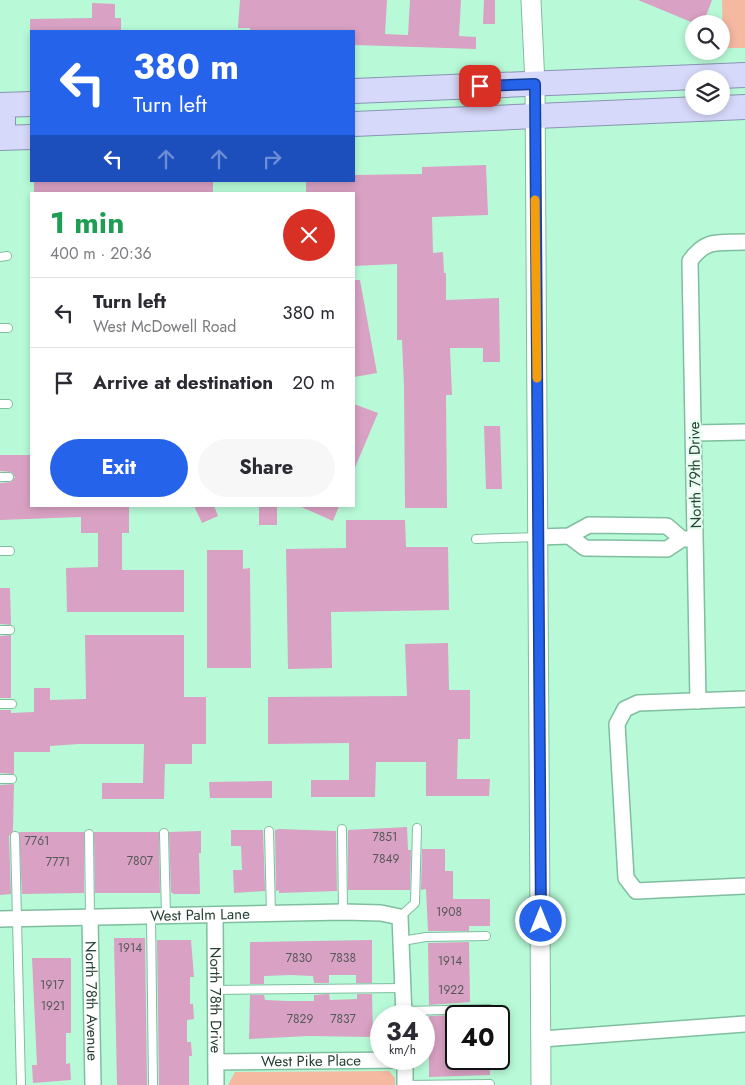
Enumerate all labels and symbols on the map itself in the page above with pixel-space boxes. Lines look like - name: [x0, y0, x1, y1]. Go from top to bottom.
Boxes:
- pin: [459, 65, 501, 107]
- street label: North 79th Drive: [683, 421, 707, 529]
- house number: 7851: [372, 828, 398, 846]
- house number: 7761: [25, 832, 49, 850]
- house number: 7849: [373, 850, 399, 868]
- house number: 7807: [127, 852, 154, 870]
- house number: 7771: [46, 853, 70, 871]
- position arrow: [514, 894, 566, 946]
- street label: West Palm Lane: [150, 903, 250, 927]
- house number: 1908: [436, 903, 462, 921]
- house number: 1914: [118, 939, 142, 957]
- street label: North 78th Avenue: [79, 941, 104, 1061]
- street label: North 78th Drive: [204, 947, 227, 1054]
- house number: 7830: [286, 949, 312, 967]
- house number: 7838: [330, 949, 356, 967]
- house number: 1914: [438, 952, 462, 970]
- house number: 1917: [40, 976, 65, 994]
- house number: 1922: [438, 981, 464, 999]
- house number: 1921: [41, 997, 65, 1015]
- speed limit sign: 40: [445, 1005, 510, 1070]
- house number: 7829: [287, 1010, 313, 1028]
- house number: 7837: [330, 1010, 356, 1028]
- street label: West Pike Place: [261, 1049, 361, 1073]

